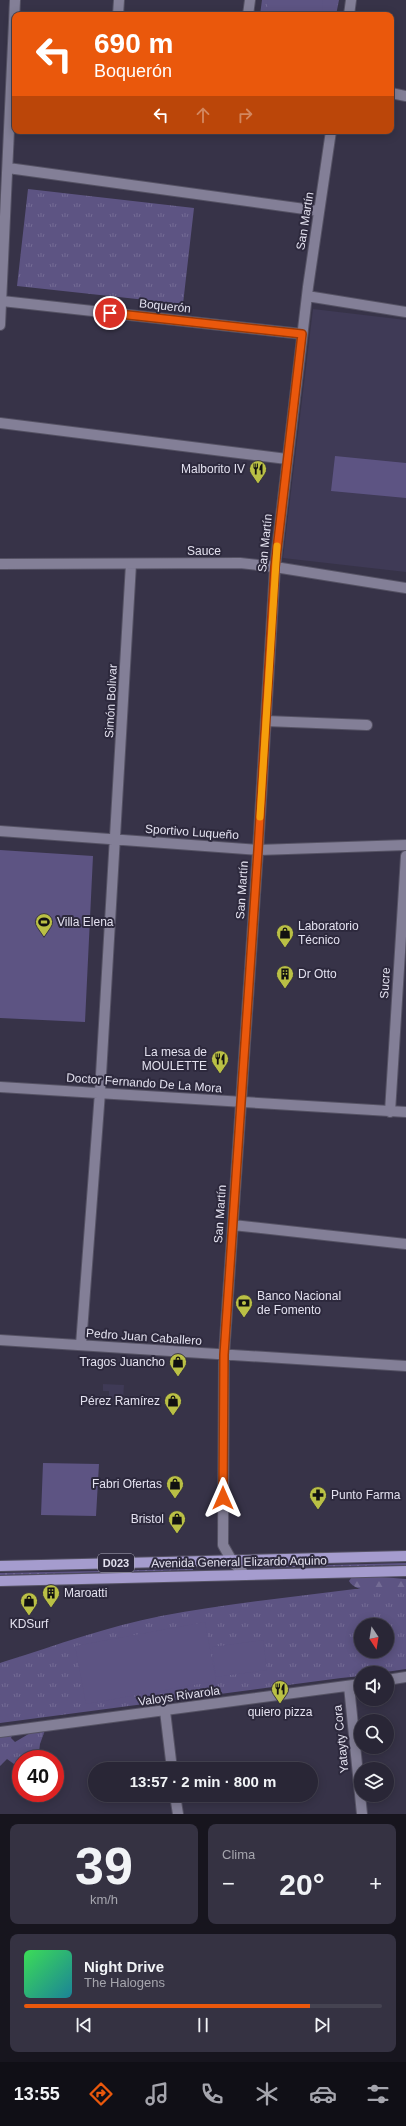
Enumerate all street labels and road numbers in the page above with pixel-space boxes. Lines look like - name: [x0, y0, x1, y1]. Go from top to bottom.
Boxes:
- street label: San Martín: [293, 191, 317, 251]
- street label: Boquerón: [138, 296, 192, 316]
- street label: San Martín: [255, 513, 275, 573]
- street label: Sauce: [187, 544, 221, 558]
- street label: Simón Bolivar: [102, 664, 120, 738]
- street label: Sportivo Luqueño: [145, 822, 240, 842]
- street label: San Martín: [233, 860, 251, 920]
- street label: Sucre: [377, 967, 393, 999]
- street label: Doctor Fernando De La Mora: [66, 1071, 223, 1095]
- street label: San Martín: [211, 1184, 229, 1244]
- street label: Pedro Juan Caballero: [86, 1326, 203, 1348]
- street label: Avenida General Elizardo Aquino: [151, 1553, 327, 1571]
- road number: D023: [98, 1554, 134, 1572]
- street label: Valoys Rivarola: [137, 1683, 221, 1709]
- street label: Yatayty Cora: [330, 1704, 352, 1774]

